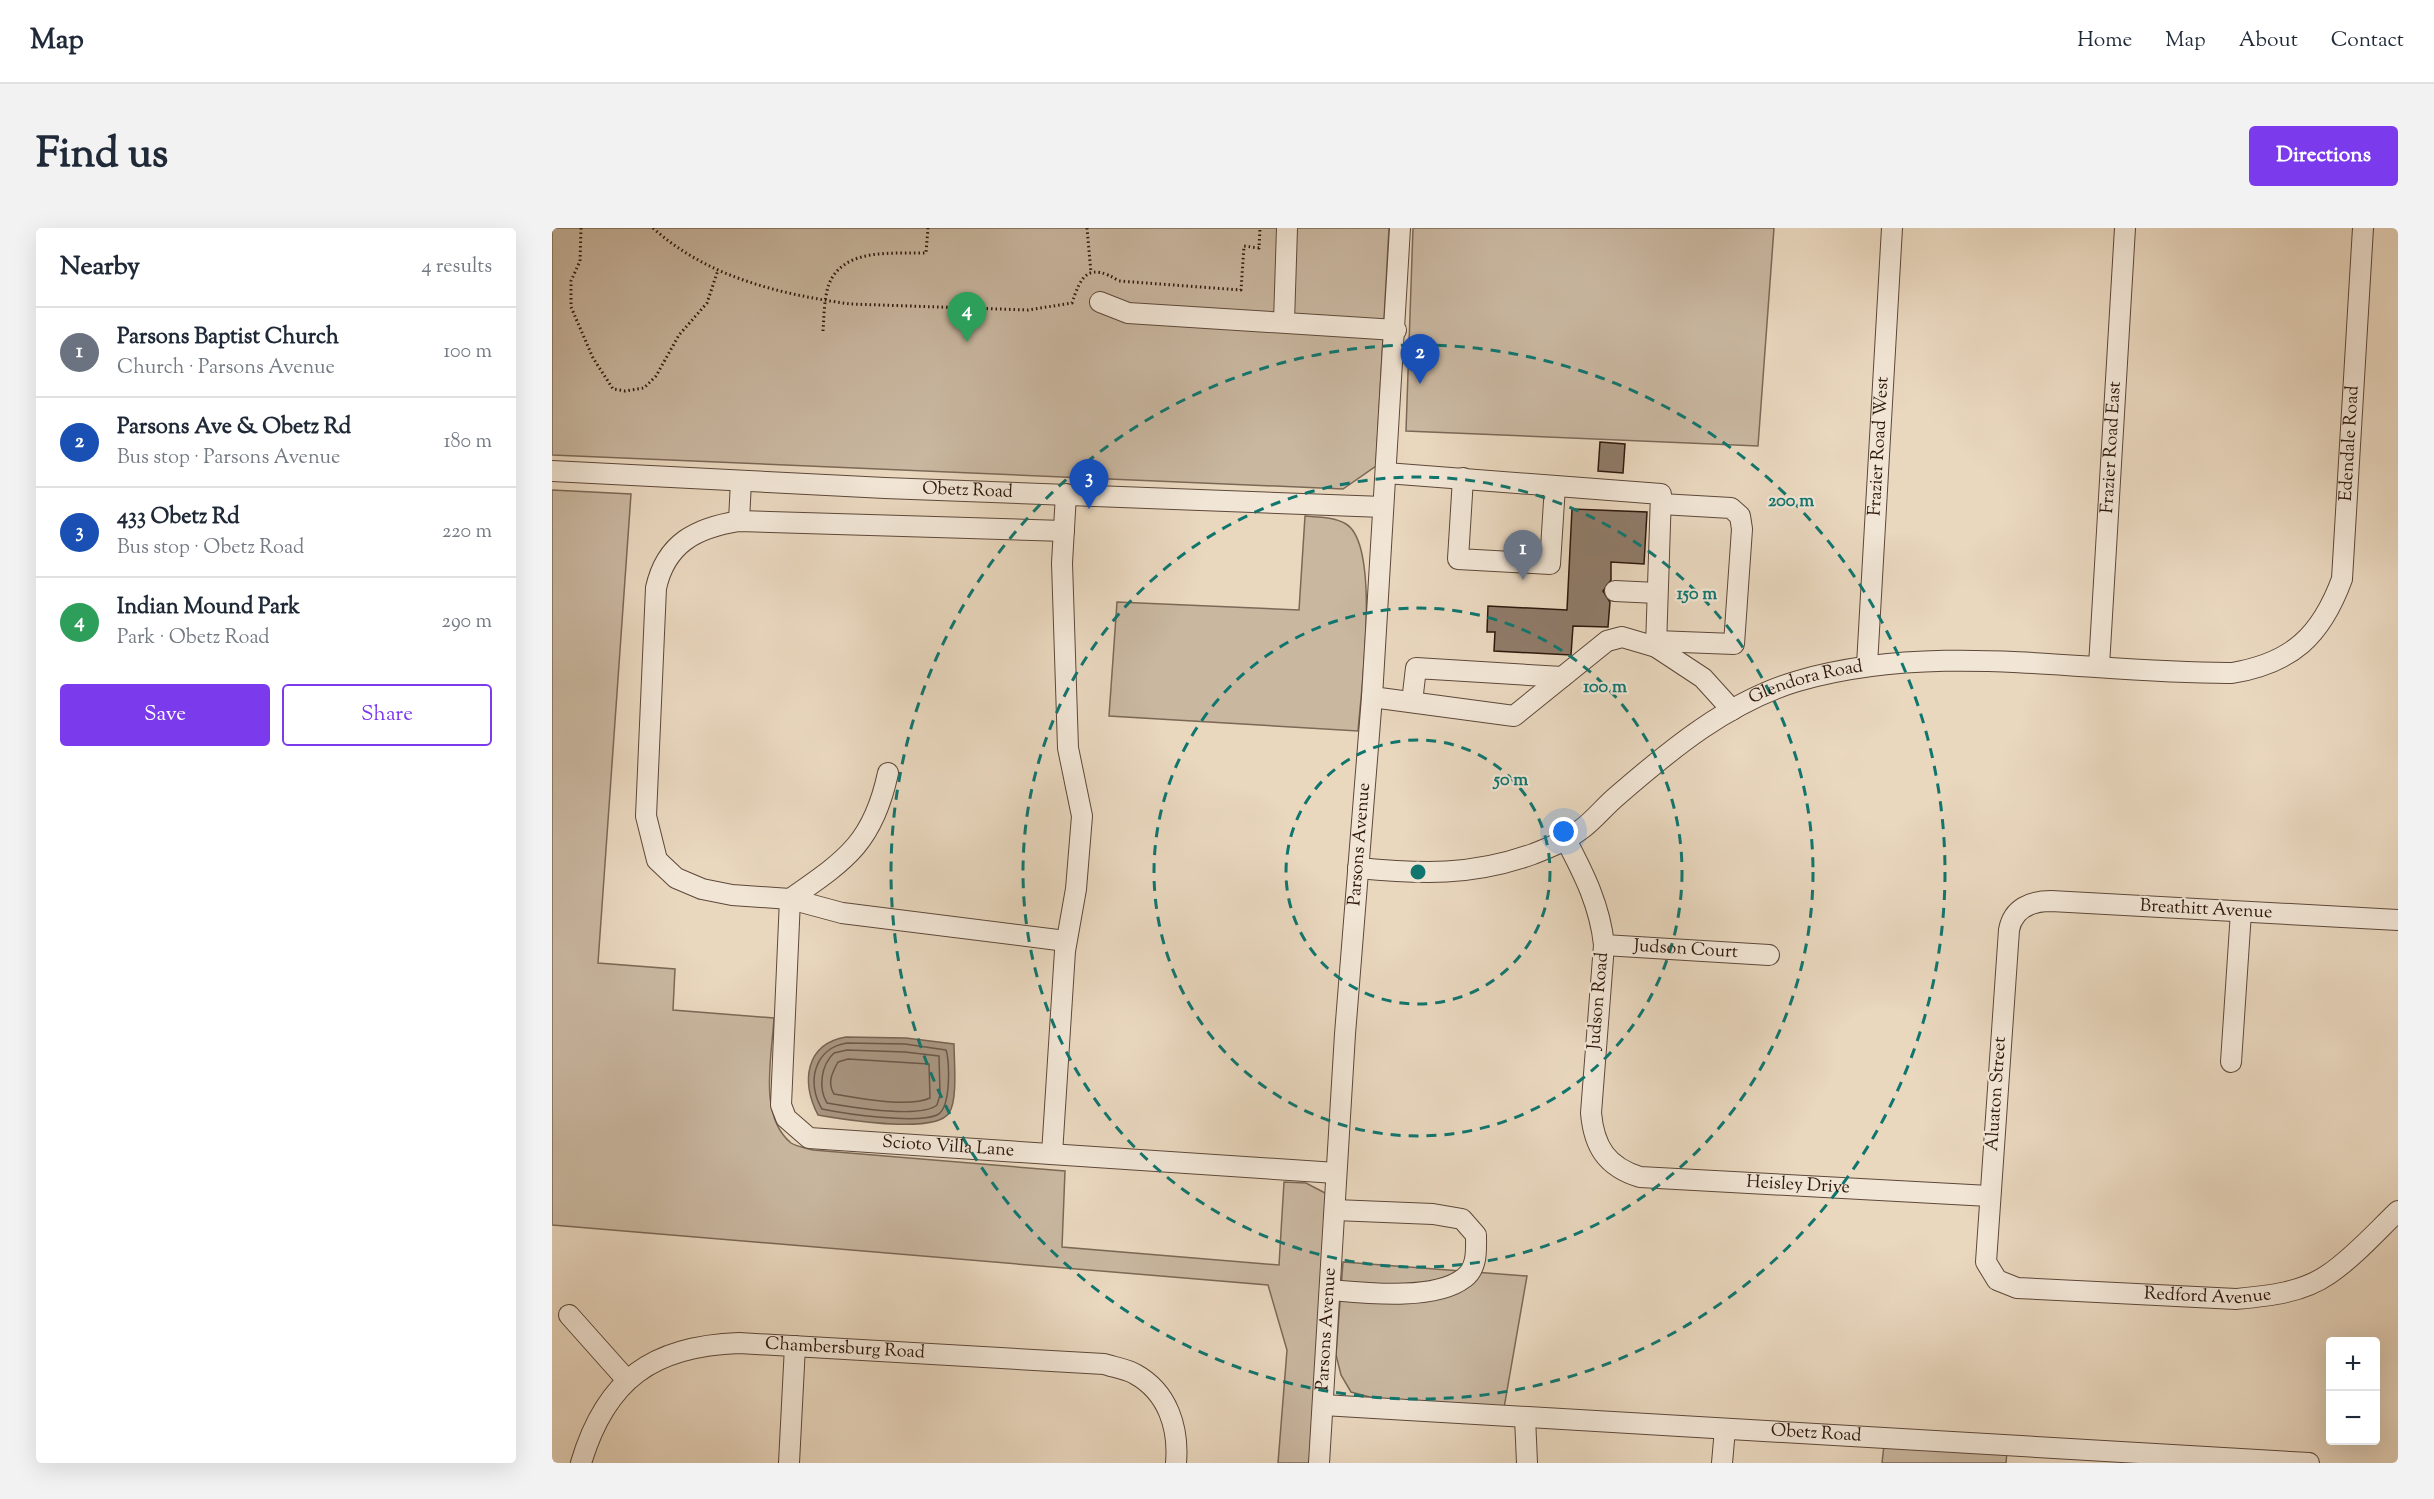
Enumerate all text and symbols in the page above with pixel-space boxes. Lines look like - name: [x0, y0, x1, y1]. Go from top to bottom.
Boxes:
- text: Map: [30, 21, 84, 61]
- text: Home: [2077, 26, 2132, 56]
- text: Map: [2165, 26, 2206, 56]
- text: About: [2239, 26, 2298, 56]
- text: Contact: [2331, 26, 2404, 56]
- text: Find us: [36, 126, 168, 186]
- button: Directions: [2249, 126, 2398, 186]
- text: Nearby: [60, 249, 140, 286]
- text: 4 results: [421, 253, 492, 282]
- pin: 4: [948, 292, 986, 342]
- text: Parsons Baptist Church: [117, 322, 339, 354]
- pin: 2: [1400, 334, 1440, 384]
- text: 1: [76, 338, 83, 367]
- text: 100 m: [443, 338, 492, 367]
- text: Church · Parsons Avenue: [117, 354, 335, 383]
- street label: Frazier Road West: [1863, 376, 1896, 517]
- street label: Frazier Road East: [2095, 381, 2129, 514]
- street label: Edendale Road: [2334, 385, 2367, 502]
- text: Parsons Ave & Obetz Rd: [117, 412, 351, 444]
- text: 2: [75, 428, 84, 457]
- text: 180 m: [444, 428, 492, 457]
- text: Bus stop · Parsons Avenue: [117, 444, 340, 473]
- pin: 3: [1070, 460, 1108, 509]
- street label: Obetz Road: [922, 476, 1013, 506]
- text: 200 m: [1768, 489, 1814, 515]
- text: 433 Obetz Rd: [117, 502, 240, 534]
- text: 3: [75, 518, 84, 547]
- text: 220 m: [442, 518, 492, 547]
- pin: 1: [1504, 530, 1542, 580]
- text: Bus stop · Obetz Road: [117, 534, 304, 563]
- text: 150 m: [1677, 582, 1717, 608]
- text: Indian Mound Park: [117, 592, 300, 624]
- text: 4: [74, 608, 85, 637]
- text: 290 m: [442, 608, 492, 637]
- text: Park · Obetz Road: [117, 624, 270, 653]
- street label: Glendora Road: [1745, 654, 1865, 712]
- text: 100 m: [1583, 675, 1627, 701]
- button: Save: [60, 684, 270, 746]
- button: Share: [282, 684, 492, 746]
- text: 50 m: [1492, 768, 1528, 794]
- street label: Parsons Avenue: [1342, 782, 1378, 907]
- your location: [1549, 817, 1578, 846]
- centre of rings: [1408, 862, 1428, 882]
- street label: Breathitt Avenue: [2139, 894, 2273, 926]
- street label: Judson Court: [1632, 934, 1739, 966]
- street label: Judson Road: [1582, 951, 1616, 1052]
- street label: Aluaton Street: [1980, 1036, 2014, 1152]
- street label: Scioto Villa Lane: [881, 1130, 1015, 1165]
- street label: Heisley Drive: [1745, 1170, 1851, 1201]
- street label: Parsons Avenue: [1310, 1267, 1344, 1392]
- street label: Redford Avenue: [2143, 1281, 2273, 1312]
- street label: Chambersburg Road: [764, 1332, 926, 1367]
- map controls: [2326, 1337, 2380, 1445]
- button: +: [2326, 1337, 2380, 1391]
- button: −: [2326, 1391, 2380, 1445]
- street label: Obetz Road: [1770, 1418, 1862, 1450]

